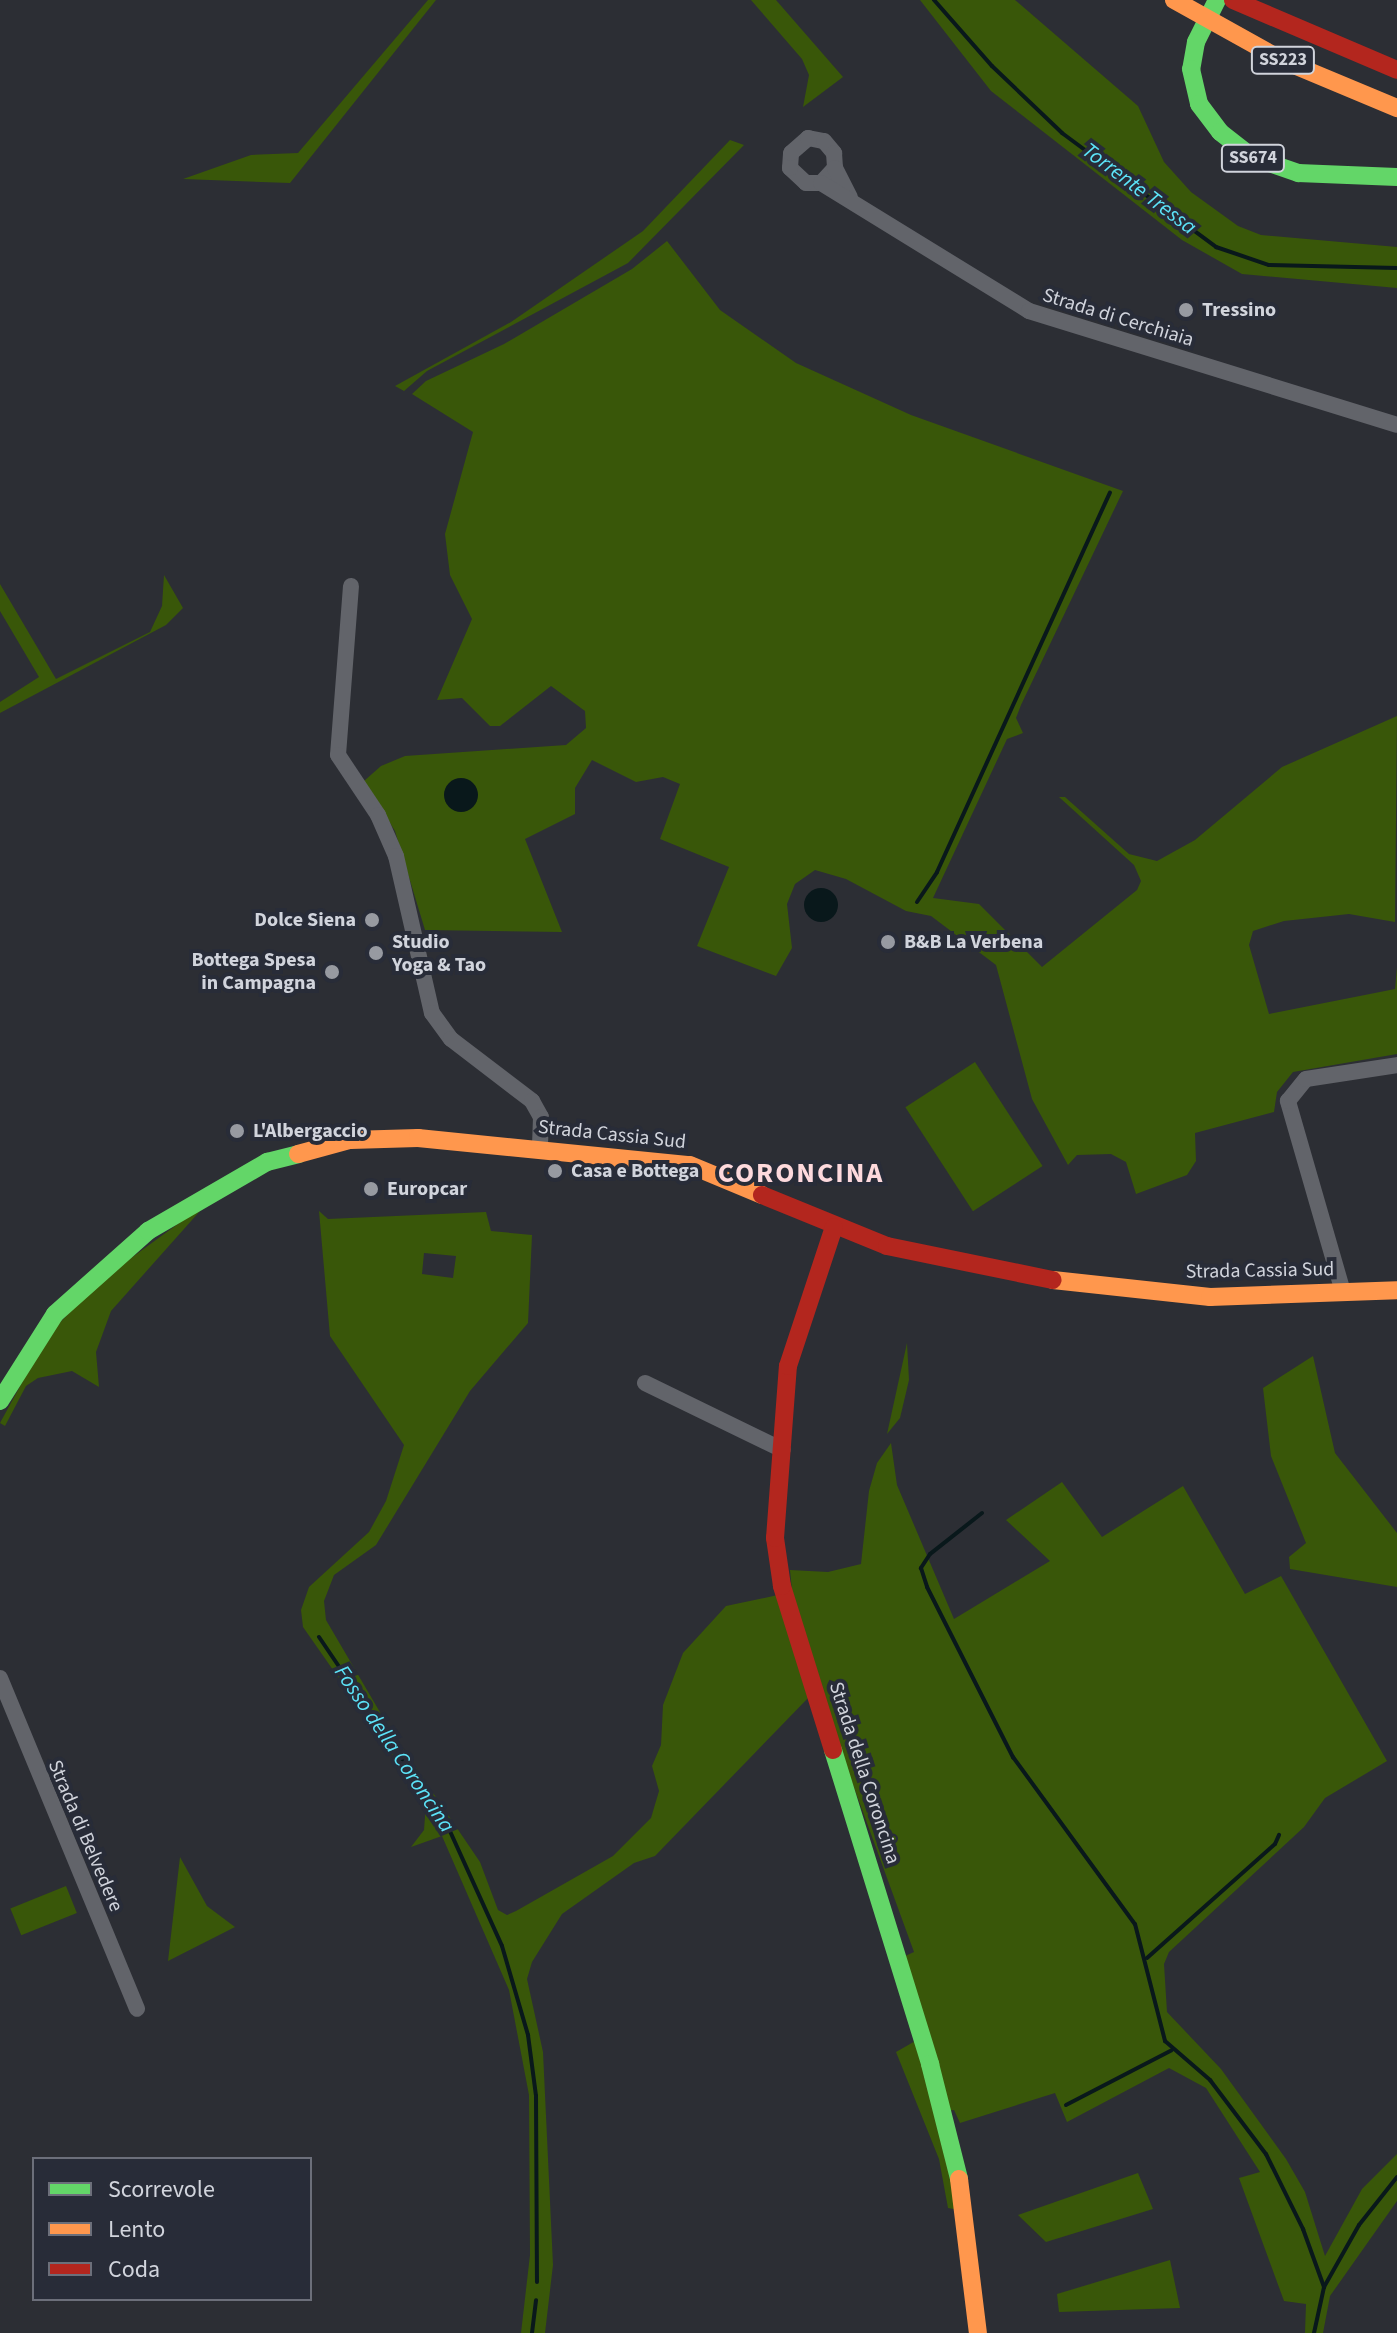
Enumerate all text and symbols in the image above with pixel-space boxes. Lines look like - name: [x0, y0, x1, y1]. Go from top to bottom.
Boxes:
- road number: SS223: [1249, 46, 1317, 74]
- water label: Torrente Tressa: [1077, 137, 1201, 241]
- road number: SS674: [1219, 144, 1287, 172]
- street label: Strada di Cerchiaia: [1040, 284, 1196, 352]
- place label: Tressino: [1202, 298, 1276, 322]
- marker: Tressino: [1177, 301, 1195, 319]
- place label: Dolce Siena: [254, 908, 356, 932]
- marker: Dolce Siena: [363, 911, 381, 929]
- place label: Studio Yoga & Tao: [392, 930, 486, 977]
- place label: B&B La Verbena: [904, 930, 1043, 954]
- marker: B&B La Verbena: [879, 933, 897, 951]
- marker: Studio Yoga & Tao: [367, 944, 385, 962]
- place label: Bottega Spesa in Campagna: [191, 948, 316, 995]
- marker: Bottega Spesa in Campagna: [323, 963, 341, 981]
- street label: Strada Cassia Sud: [537, 1115, 687, 1155]
- place label: L'Albergaccio: [253, 1119, 367, 1143]
- marker: L'Albergaccio: [228, 1122, 246, 1140]
- district label: CORONCINA: [718, 1156, 884, 1190]
- place label: Casa e Bottega: [571, 1159, 699, 1183]
- marker: Casa e Bottega: [546, 1162, 564, 1180]
- place label: Europcar: [387, 1177, 467, 1201]
- marker: Europcar: [362, 1180, 380, 1198]
- street label: Strada Cassia Sud: [1185, 1258, 1335, 1284]
- water label: Fosso della Coroncina: [328, 1660, 460, 1838]
- street label: Strada della Coroncina: [823, 1679, 905, 1867]
- street label: Strada di Belvedere: [42, 1757, 128, 1915]
- legend: [32, 2157, 312, 2301]
- text: Scorrevole: [108, 2172, 215, 2207]
- text: Lento: [108, 2212, 165, 2247]
- text: Coda: [108, 2252, 160, 2287]

